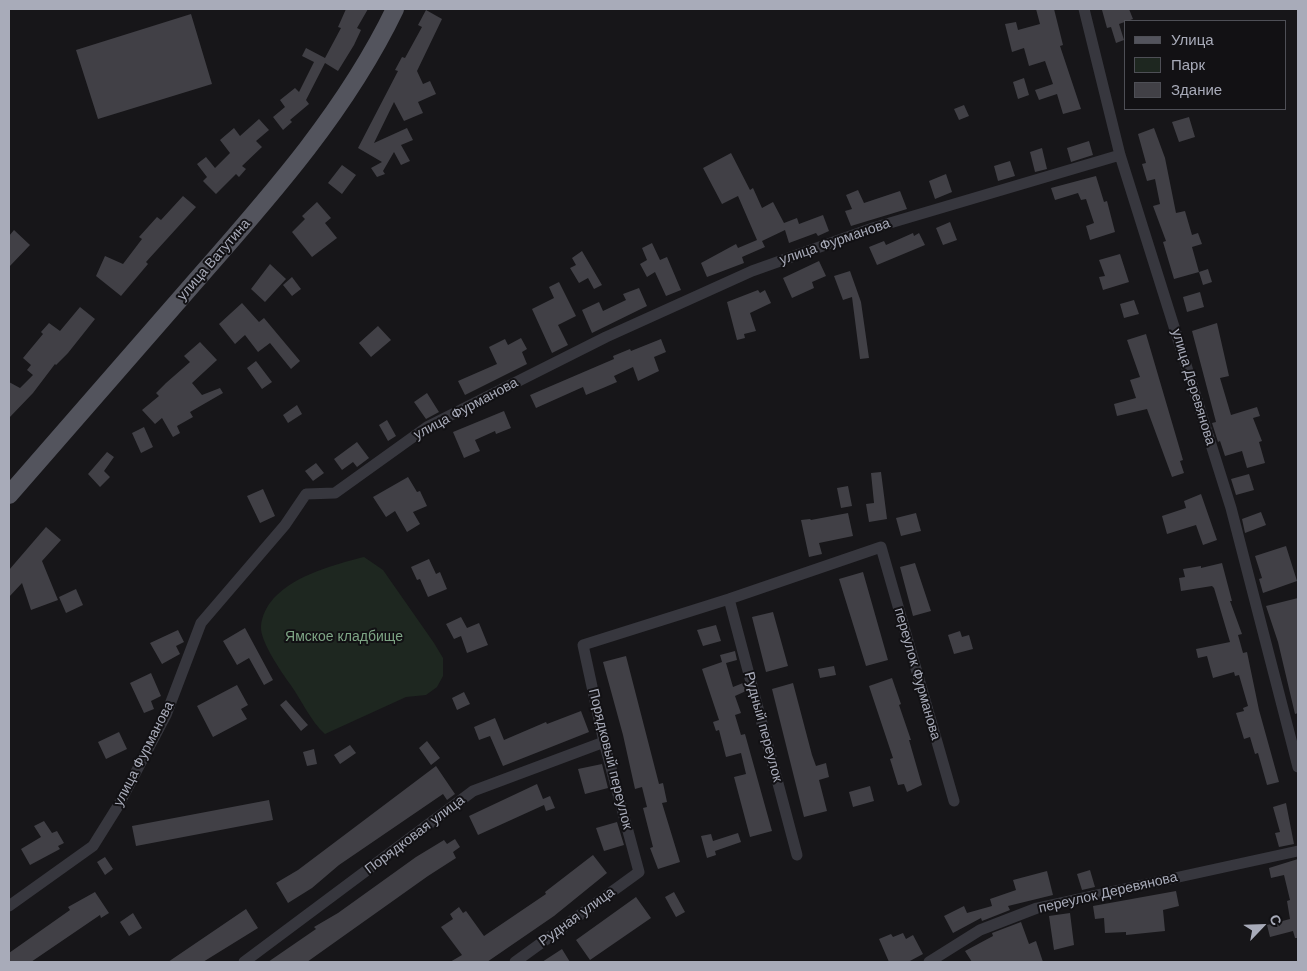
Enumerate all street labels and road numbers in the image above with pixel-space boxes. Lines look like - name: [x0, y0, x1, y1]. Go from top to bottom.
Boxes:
- street label: улица Фурманова: [778, 215, 892, 269]
- street label: улица Ватутина: [174, 216, 254, 304]
- street label: улица Деревянова: [1167, 327, 1219, 447]
- street label: улица Фурманова: [411, 374, 521, 444]
- street label: переулок Фурманова: [890, 606, 944, 742]
- street label: Рудный переулок: [740, 670, 786, 784]
- street label: Порядковый переулок: [584, 687, 636, 831]
- street label: улица Фурманова: [110, 699, 178, 809]
- street label: Порядковая улица: [362, 792, 468, 878]
- street label: переулок Деревянова: [1037, 869, 1179, 917]
- street label: Рудная улица: [536, 884, 618, 950]

